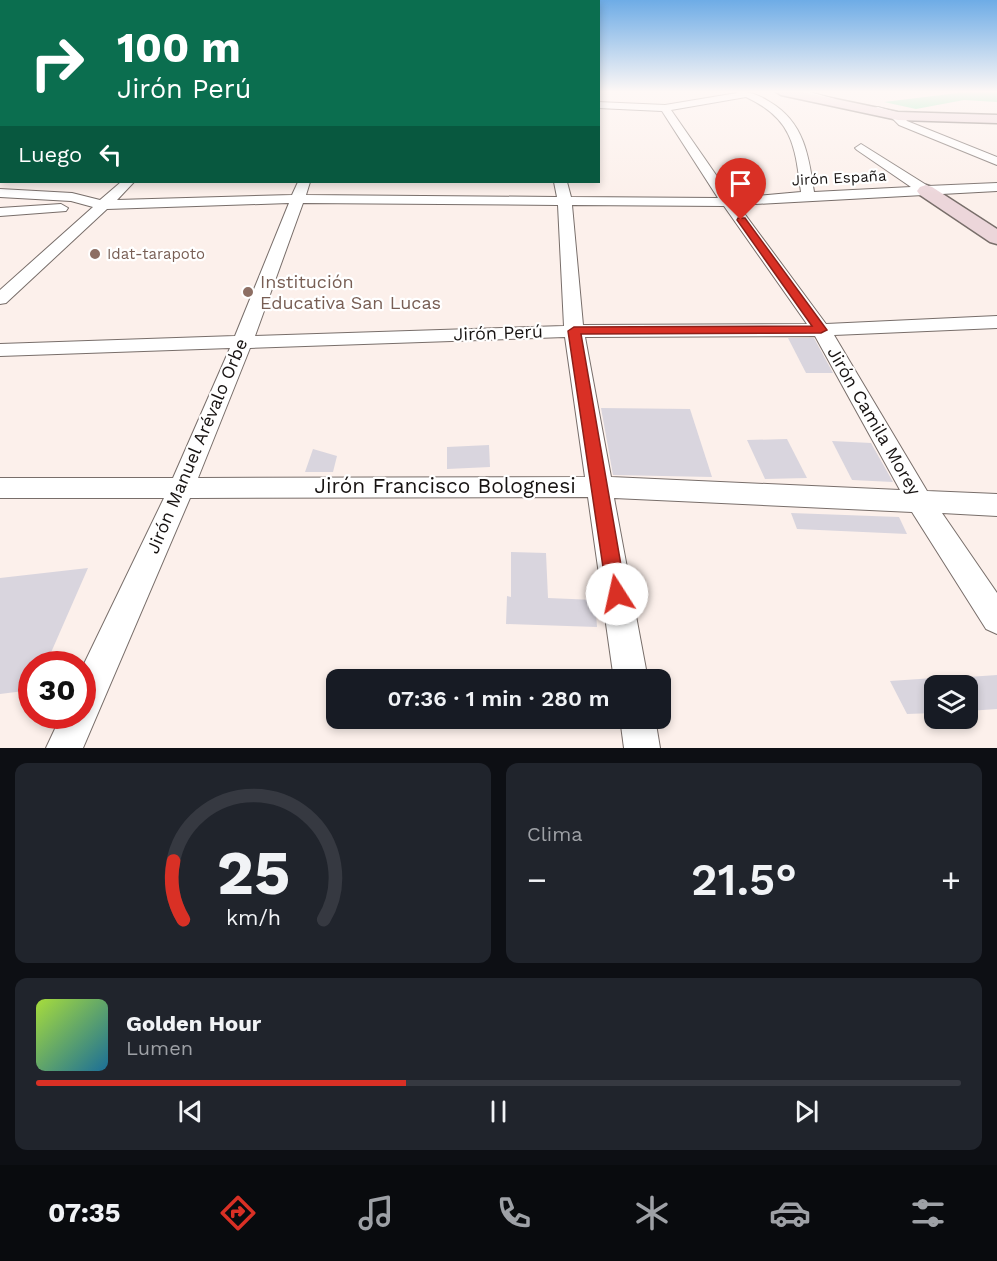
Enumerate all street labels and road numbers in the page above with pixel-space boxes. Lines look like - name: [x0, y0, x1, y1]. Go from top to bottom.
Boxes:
- street label: Jirón España: [791, 167, 887, 189]
- street label: Jirón Perú: [453, 320, 543, 345]
- street label: Jirón Manuel Arévalo Orbe: [142, 335, 251, 557]
- street label: Jirón Camila Morey: [823, 343, 926, 499]
- street label: Jirón Francisco Bolognesi: [314, 473, 576, 498]

